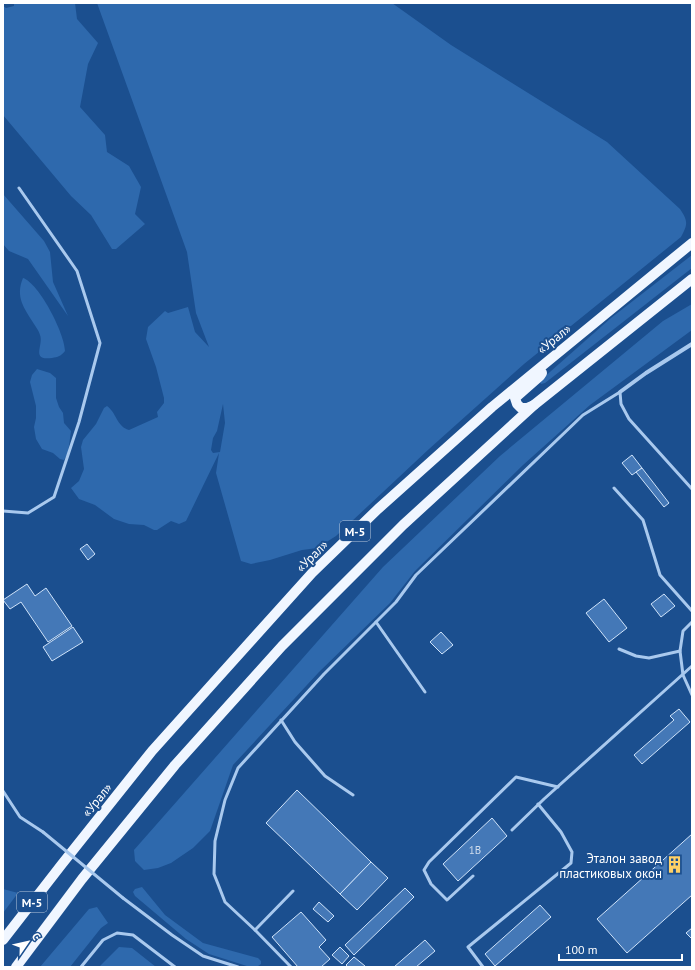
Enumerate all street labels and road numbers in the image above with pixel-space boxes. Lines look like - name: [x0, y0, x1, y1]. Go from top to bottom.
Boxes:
- street label: «Урал»: [534, 320, 574, 358]
- road number: М-5: [340, 521, 370, 541]
- street label: «Урал»: [292, 536, 332, 576]
- street label: «Урал»: [78, 780, 116, 820]
- road number: М-5: [17, 892, 47, 912]

